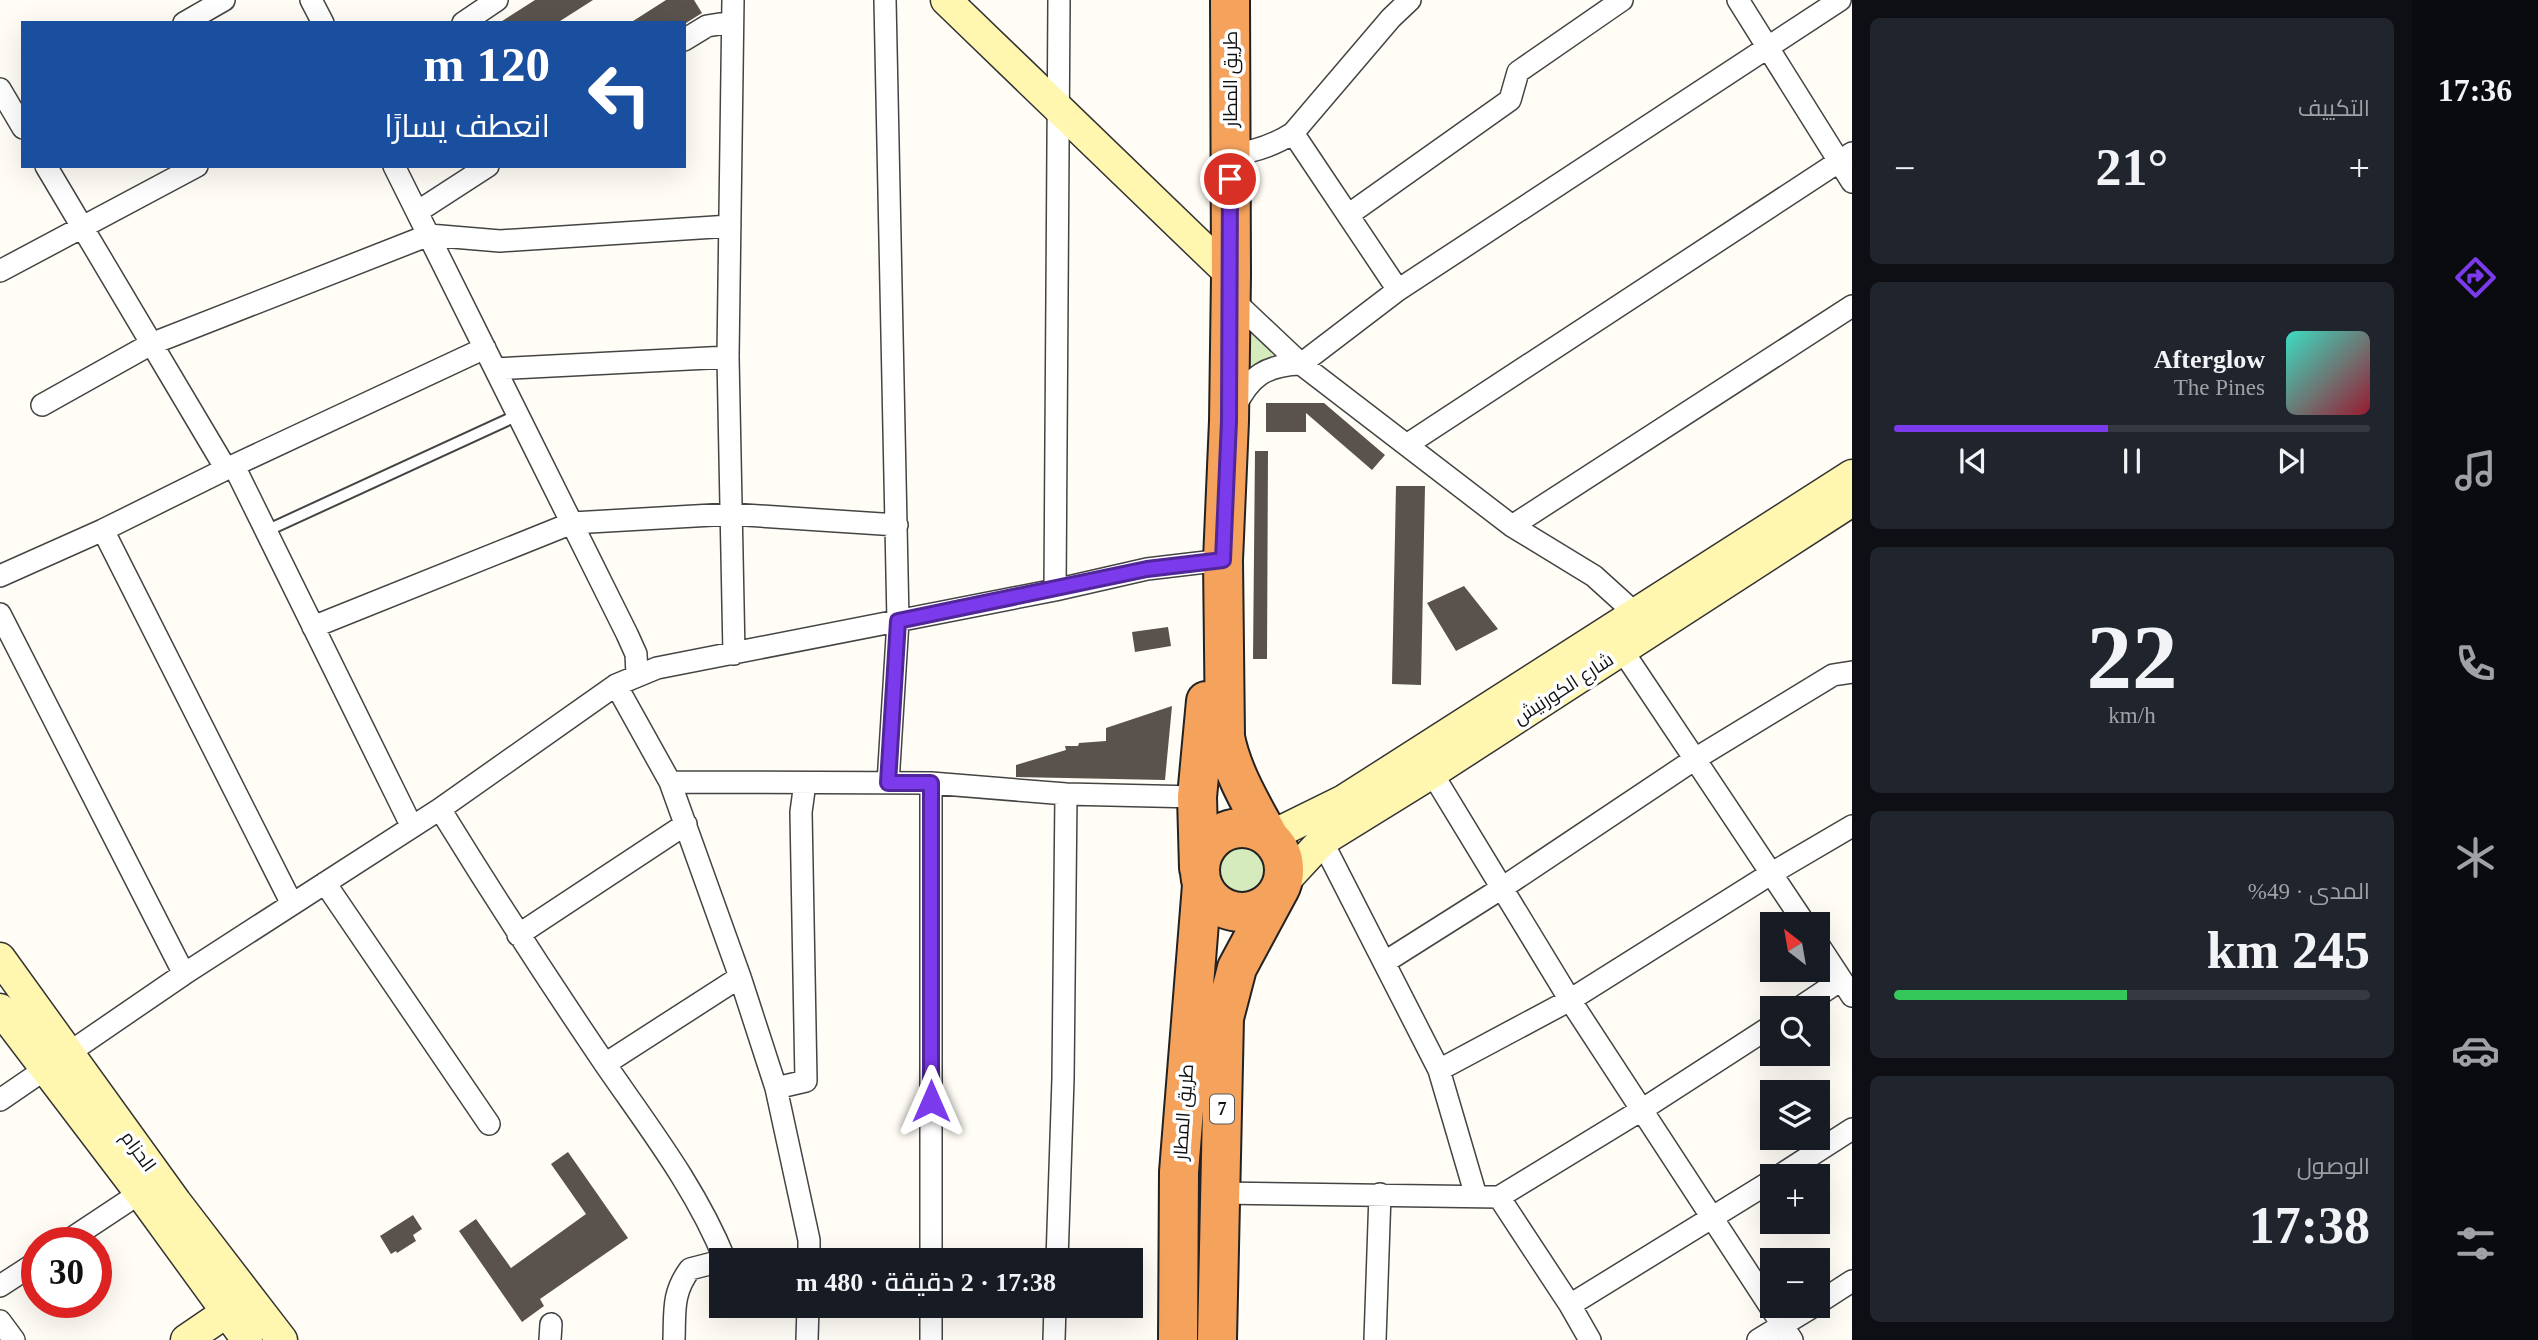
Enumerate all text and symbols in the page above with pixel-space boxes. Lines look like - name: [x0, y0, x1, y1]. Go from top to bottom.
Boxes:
- street label: طريق المطار: [1220, 31, 1243, 128]
- text: 120 m: [423, 37, 550, 92]
- icon: left: [574, 49, 665, 140]
- text: 17:36: [2438, 72, 2512, 108]
- text: التكييف: [2298, 96, 2370, 121]
- text: انعطف يسارًا: [384, 108, 550, 144]
- text: 21°: [2096, 139, 2168, 196]
- text: −: [1894, 147, 1915, 189]
- text: +: [2349, 147, 2370, 189]
- pin: [1200, 149, 1260, 209]
- icon: arrive: [1211, 160, 1249, 198]
- icon: directions: [2451, 253, 2500, 302]
- text: Afterglow: [2154, 345, 2265, 374]
- text: The Pines: [2174, 375, 2265, 400]
- icon: previous: [1954, 442, 1992, 480]
- icon: pause: [2113, 442, 2151, 480]
- icon: next: [2272, 442, 2310, 480]
- icon: music: [2451, 446, 2500, 495]
- text: 22: [2087, 607, 2178, 708]
- icon: phone: [2451, 639, 2500, 688]
- street label: شارع الكورنيش: [1509, 648, 1619, 731]
- text: km/h: [2108, 703, 2156, 728]
- icon: climate: [2451, 833, 2500, 882]
- text: المدى · 49%: [2248, 879, 2370, 904]
- north arrow: [1760, 912, 1830, 982]
- map controls: [1760, 912, 1830, 1318]
- text: 245 km: [2207, 922, 2370, 979]
- button: search: [1760, 996, 1830, 1066]
- icon: car: [2451, 1026, 2500, 1075]
- street label: طريق المطار: [1170, 1063, 1199, 1162]
- position arrow: [894, 1064, 968, 1138]
- button: layers: [1760, 1080, 1830, 1150]
- road number: 7: [1210, 1094, 1234, 1124]
- street label: الحزام: [115, 1127, 160, 1177]
- text: الوصول: [2297, 1154, 2370, 1179]
- button: +: [1760, 1164, 1830, 1234]
- text: 17:38: [2249, 1197, 2370, 1254]
- icon: filters: [2451, 1219, 2500, 1268]
- speed limit sign: 30: [21, 1227, 112, 1318]
- button: −: [1760, 1248, 1830, 1318]
- text: 17:38 · 2 دقيقة · 480 m: [796, 1268, 1056, 1297]

